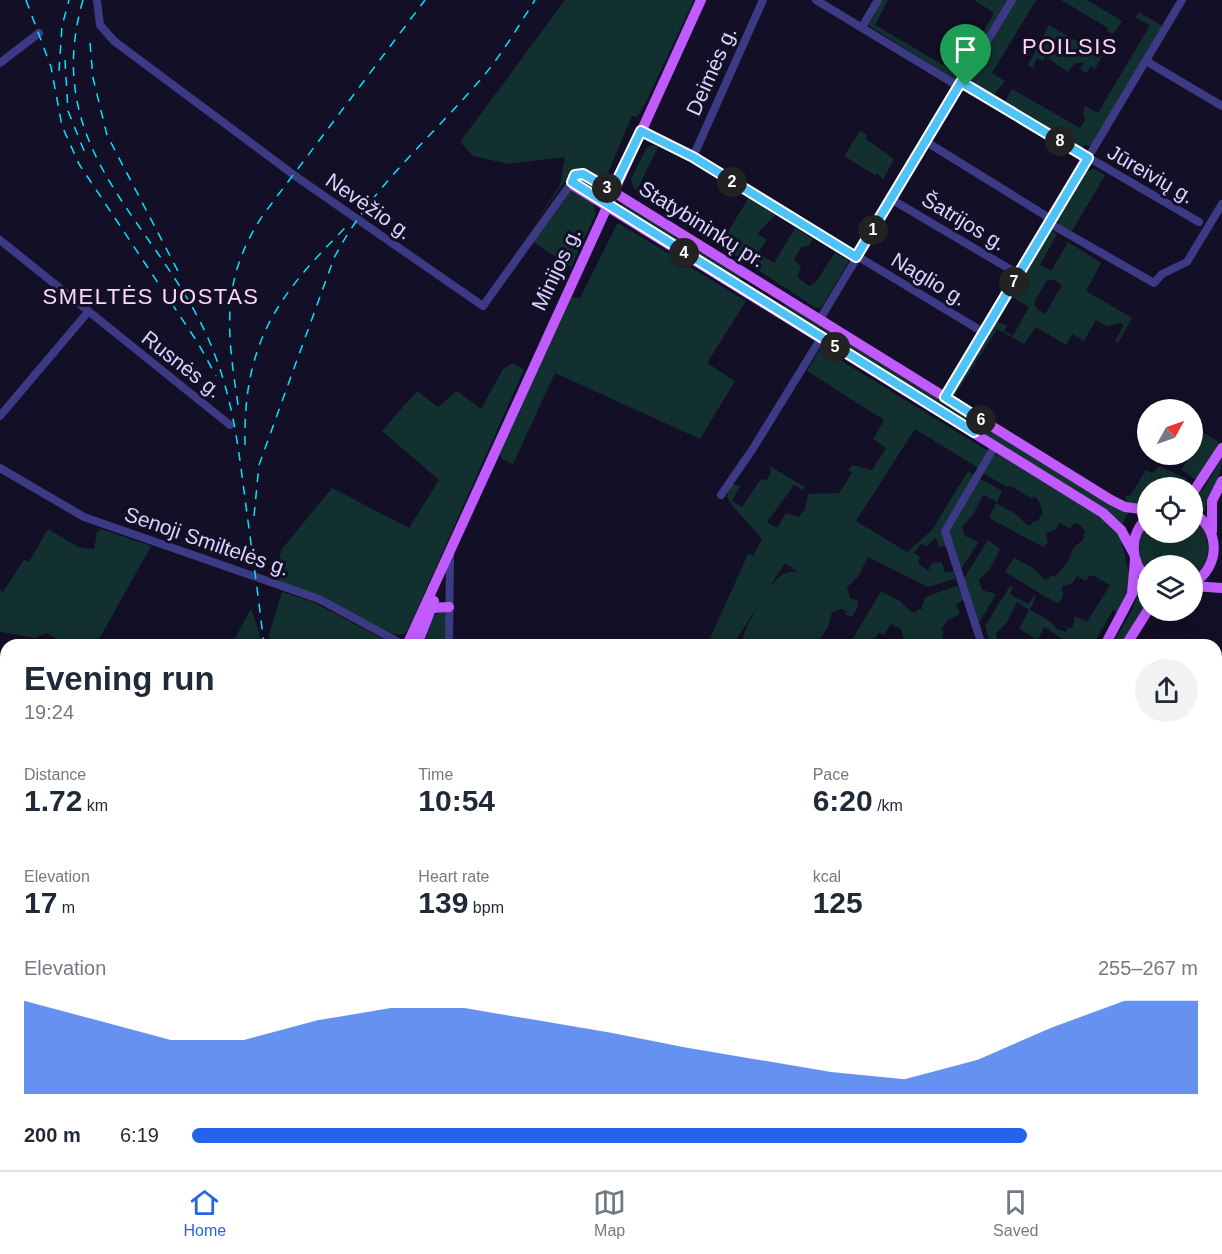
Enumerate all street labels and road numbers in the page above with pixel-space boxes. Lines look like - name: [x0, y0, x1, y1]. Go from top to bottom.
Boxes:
- street label: Deimės g.: [681, 23, 741, 119]
- street label: Jūreivių g.: [1104, 140, 1198, 208]
- street label: Nevėžio g.: [322, 168, 416, 244]
- street label: Statybininkų pr.: [635, 176, 769, 272]
- street label: Šatrijos g.: [918, 187, 1010, 255]
- street label: Minijos g.: [527, 224, 585, 314]
- street label: Naglio g.: [888, 248, 970, 310]
- street label: Rusnės g.: [138, 326, 226, 402]
- street label: Senoji Smiltelės g.: [122, 502, 292, 580]

